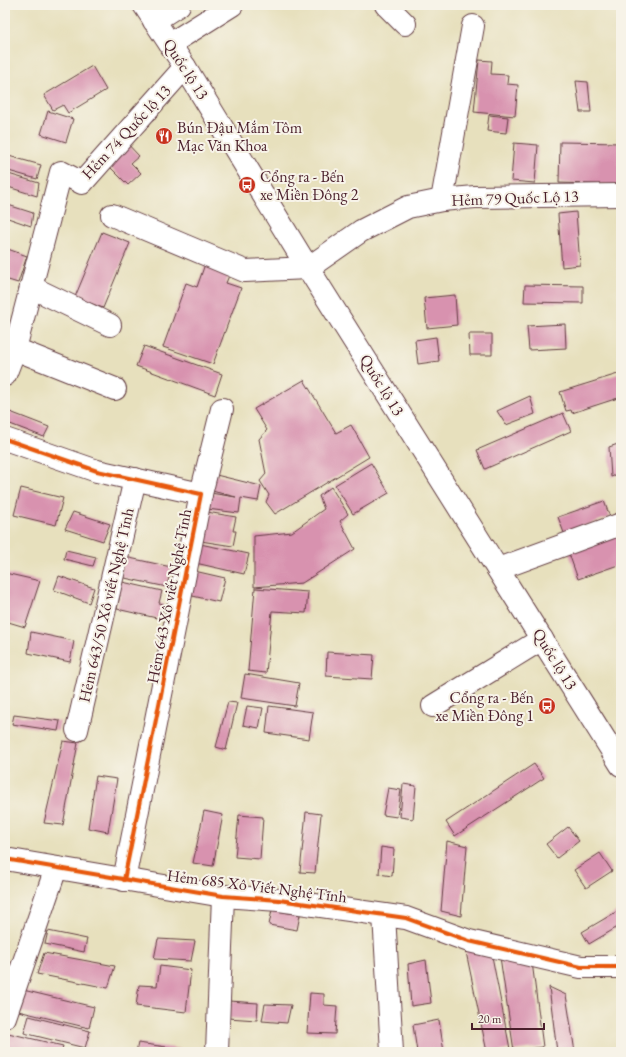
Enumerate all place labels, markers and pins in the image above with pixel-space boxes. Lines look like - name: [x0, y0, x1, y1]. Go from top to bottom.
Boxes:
- place label: Bún Đậu Mắm Tôm Mạc Văn Khoa: [177, 117, 303, 156]
- restaurant icon: Bún Đậu Mắm Tôm Mạc Văn Khoa: [154, 126, 174, 146]
- place label: Cổng ra - Bến xe Miền Đông 2: [260, 166, 359, 205]
- bus stop icon: Cổng ra - Bến xe Miền Đông 2: [237, 175, 257, 195]
- place label: Cổng ra - Bến xe Miền Đông 1: [436, 687, 535, 726]
- bus stop icon: Cổng ra - Bến xe Miền Đông 1: [537, 696, 557, 716]

